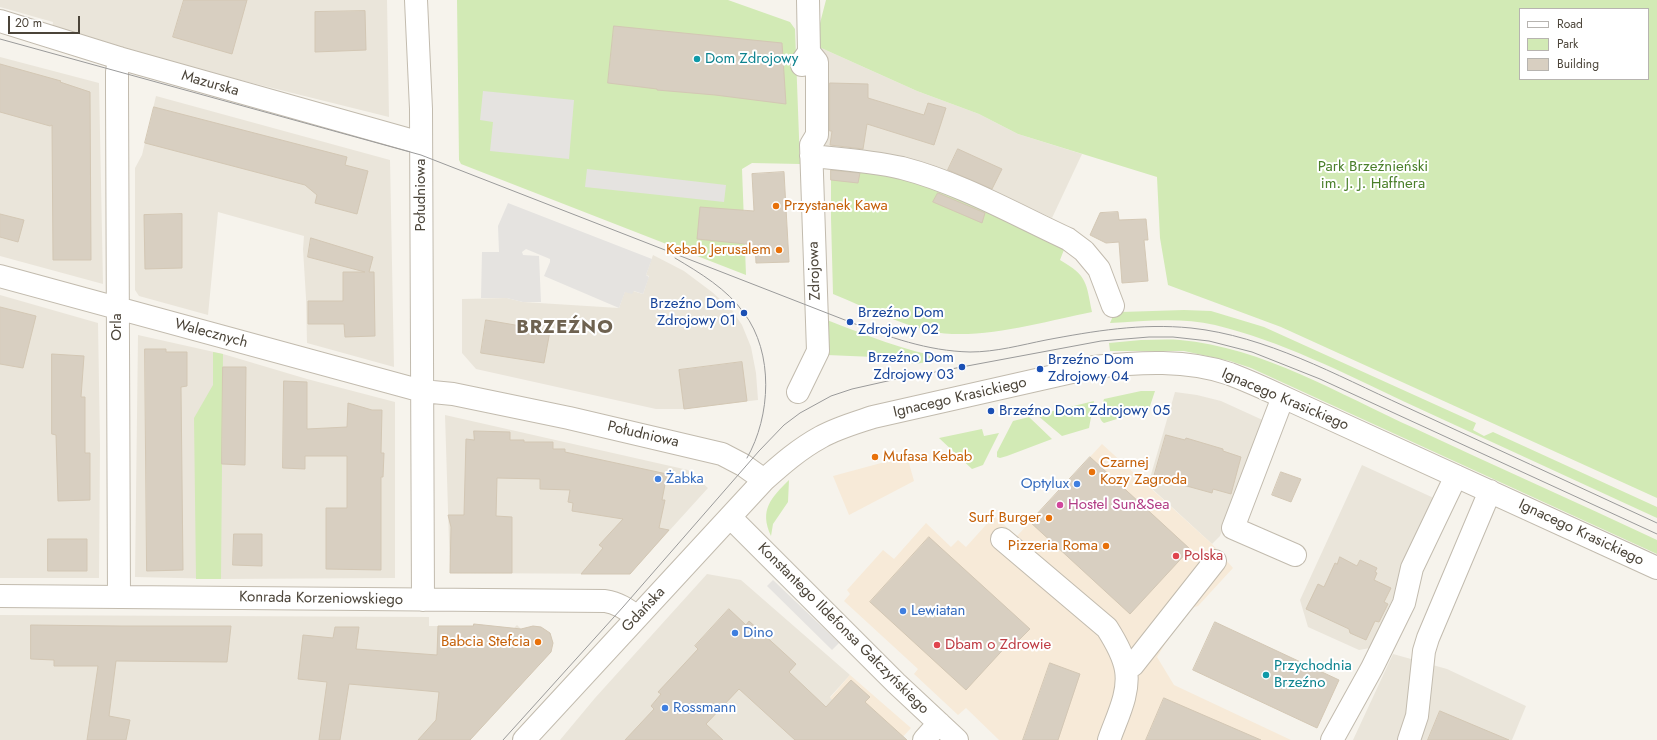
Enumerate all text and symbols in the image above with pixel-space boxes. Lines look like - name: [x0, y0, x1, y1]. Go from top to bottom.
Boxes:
- scale bar: [10, 8, 82, 34]
- legend: [1519, 8, 1649, 80]
- text: 20 m: [15, 14, 42, 32]
- text: Road: [1557, 15, 1583, 33]
- text: Park: [1557, 35, 1578, 53]
- place label: Dom Zdrojowy: [705, 50, 798, 68]
- marker: Dom Zdrojowy: [692, 54, 702, 64]
- text: Building: [1557, 55, 1599, 73]
- street label: Mazurska: [179, 67, 241, 101]
- park label: Park Brzeźnieński im. J. J. Haffnera: [1318, 158, 1428, 193]
- street label: Południowa: [412, 159, 430, 231]
- place label: Przystanek Kawa: [784, 197, 888, 215]
- marker: Przystanek Kawa: [771, 201, 781, 211]
- place label: Kebab Jerusalem: [666, 241, 771, 259]
- street label: Zdrojowa: [805, 241, 825, 301]
- marker: Kebab Jerusalem: [774, 245, 784, 255]
- place label: Brzeźno Dom Zdrojowy 01: [650, 295, 736, 330]
- place label: Brzeźno Dom Zdrojowy 02: [858, 304, 944, 339]
- marker: Brzeźno Dom Zdrojowy 01: [739, 308, 749, 318]
- street label: Orla: [108, 313, 126, 341]
- street label: Walecznych: [172, 316, 250, 352]
- district label: BRZEŹNO: [516, 317, 614, 339]
- marker: Brzeźno Dom Zdrojowy 02: [845, 317, 855, 327]
- place label: Brzeźno Dom Zdrojowy 03: [868, 349, 954, 384]
- place label: Brzeźno Dom Zdrojowy 04: [1048, 351, 1134, 386]
- marker: Brzeźno Dom Zdrojowy 03: [957, 362, 967, 372]
- marker: Brzeźno Dom Zdrojowy 04: [1035, 364, 1045, 374]
- street label: Ignacego Krasickiego: [1219, 365, 1351, 435]
- street label: Ignacego Krasickiego: [892, 374, 1028, 422]
- place label: Brzeźno Dom Zdrojowy 05: [999, 402, 1170, 420]
- marker: Brzeźno Dom Zdrojowy 05: [986, 406, 996, 416]
- street label: Południowa: [605, 418, 681, 452]
- place label: Mufasa Kebab: [883, 448, 972, 466]
- marker: Mufasa Kebab: [870, 452, 880, 462]
- place label: Czarnej Kozy Zagroda: [1100, 454, 1187, 489]
- marker: Czarnej Kozy Zagroda: [1087, 467, 1097, 477]
- place label: Żabka: [666, 470, 704, 488]
- marker: Żabka: [653, 474, 663, 484]
- place label: Optylux: [1021, 475, 1069, 493]
- marker: Optylux: [1072, 479, 1082, 489]
- place label: Hostel Sun&Sea: [1068, 496, 1169, 514]
- street label: Ignacego Krasickiego: [1515, 496, 1647, 570]
- marker: Hostel Sun&Sea: [1055, 500, 1065, 510]
- place label: Surf Burger: [968, 509, 1041, 527]
- marker: Surf Burger: [1044, 513, 1054, 523]
- place label: Pizzeria Roma: [1008, 537, 1098, 555]
- street label: Konstantego Ildefonsa Gałczyńskiego: [754, 540, 932, 718]
- marker: Pizzeria Roma: [1101, 541, 1111, 551]
- place label: Polska: [1184, 547, 1223, 565]
- marker: Polska: [1171, 551, 1181, 561]
- street label: Gdańska: [619, 584, 669, 636]
- street label: Konrada Korzeniowskiego: [239, 589, 403, 609]
- place label: Lewiatan: [911, 602, 965, 620]
- marker: Lewiatan: [898, 606, 908, 616]
- place label: Dino: [743, 624, 773, 642]
- marker: Dino: [730, 628, 740, 638]
- place label: Babcia Stefcia: [441, 633, 530, 651]
- place label: Dbam o Zdrowie: [945, 636, 1051, 654]
- marker: Babcia Stefcia: [533, 637, 543, 647]
- marker: Dbam o Zdrowie: [932, 640, 942, 650]
- place label: Przychodnia Brzeźno: [1274, 657, 1352, 692]
- marker: Przychodnia Brzeźno: [1261, 670, 1271, 680]
- place label: Rossmann: [673, 699, 736, 717]
- marker: Rossmann: [660, 703, 670, 713]

